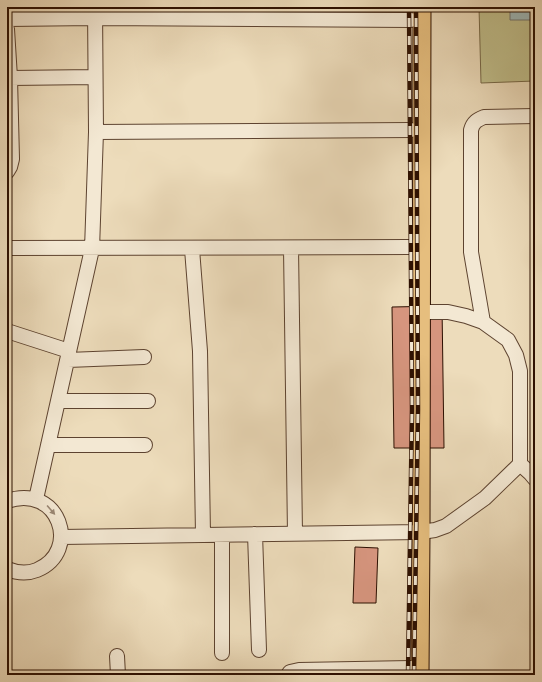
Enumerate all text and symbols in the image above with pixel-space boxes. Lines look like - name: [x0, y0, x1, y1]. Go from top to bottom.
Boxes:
- one-way arrow: [47, 505, 56, 516]

